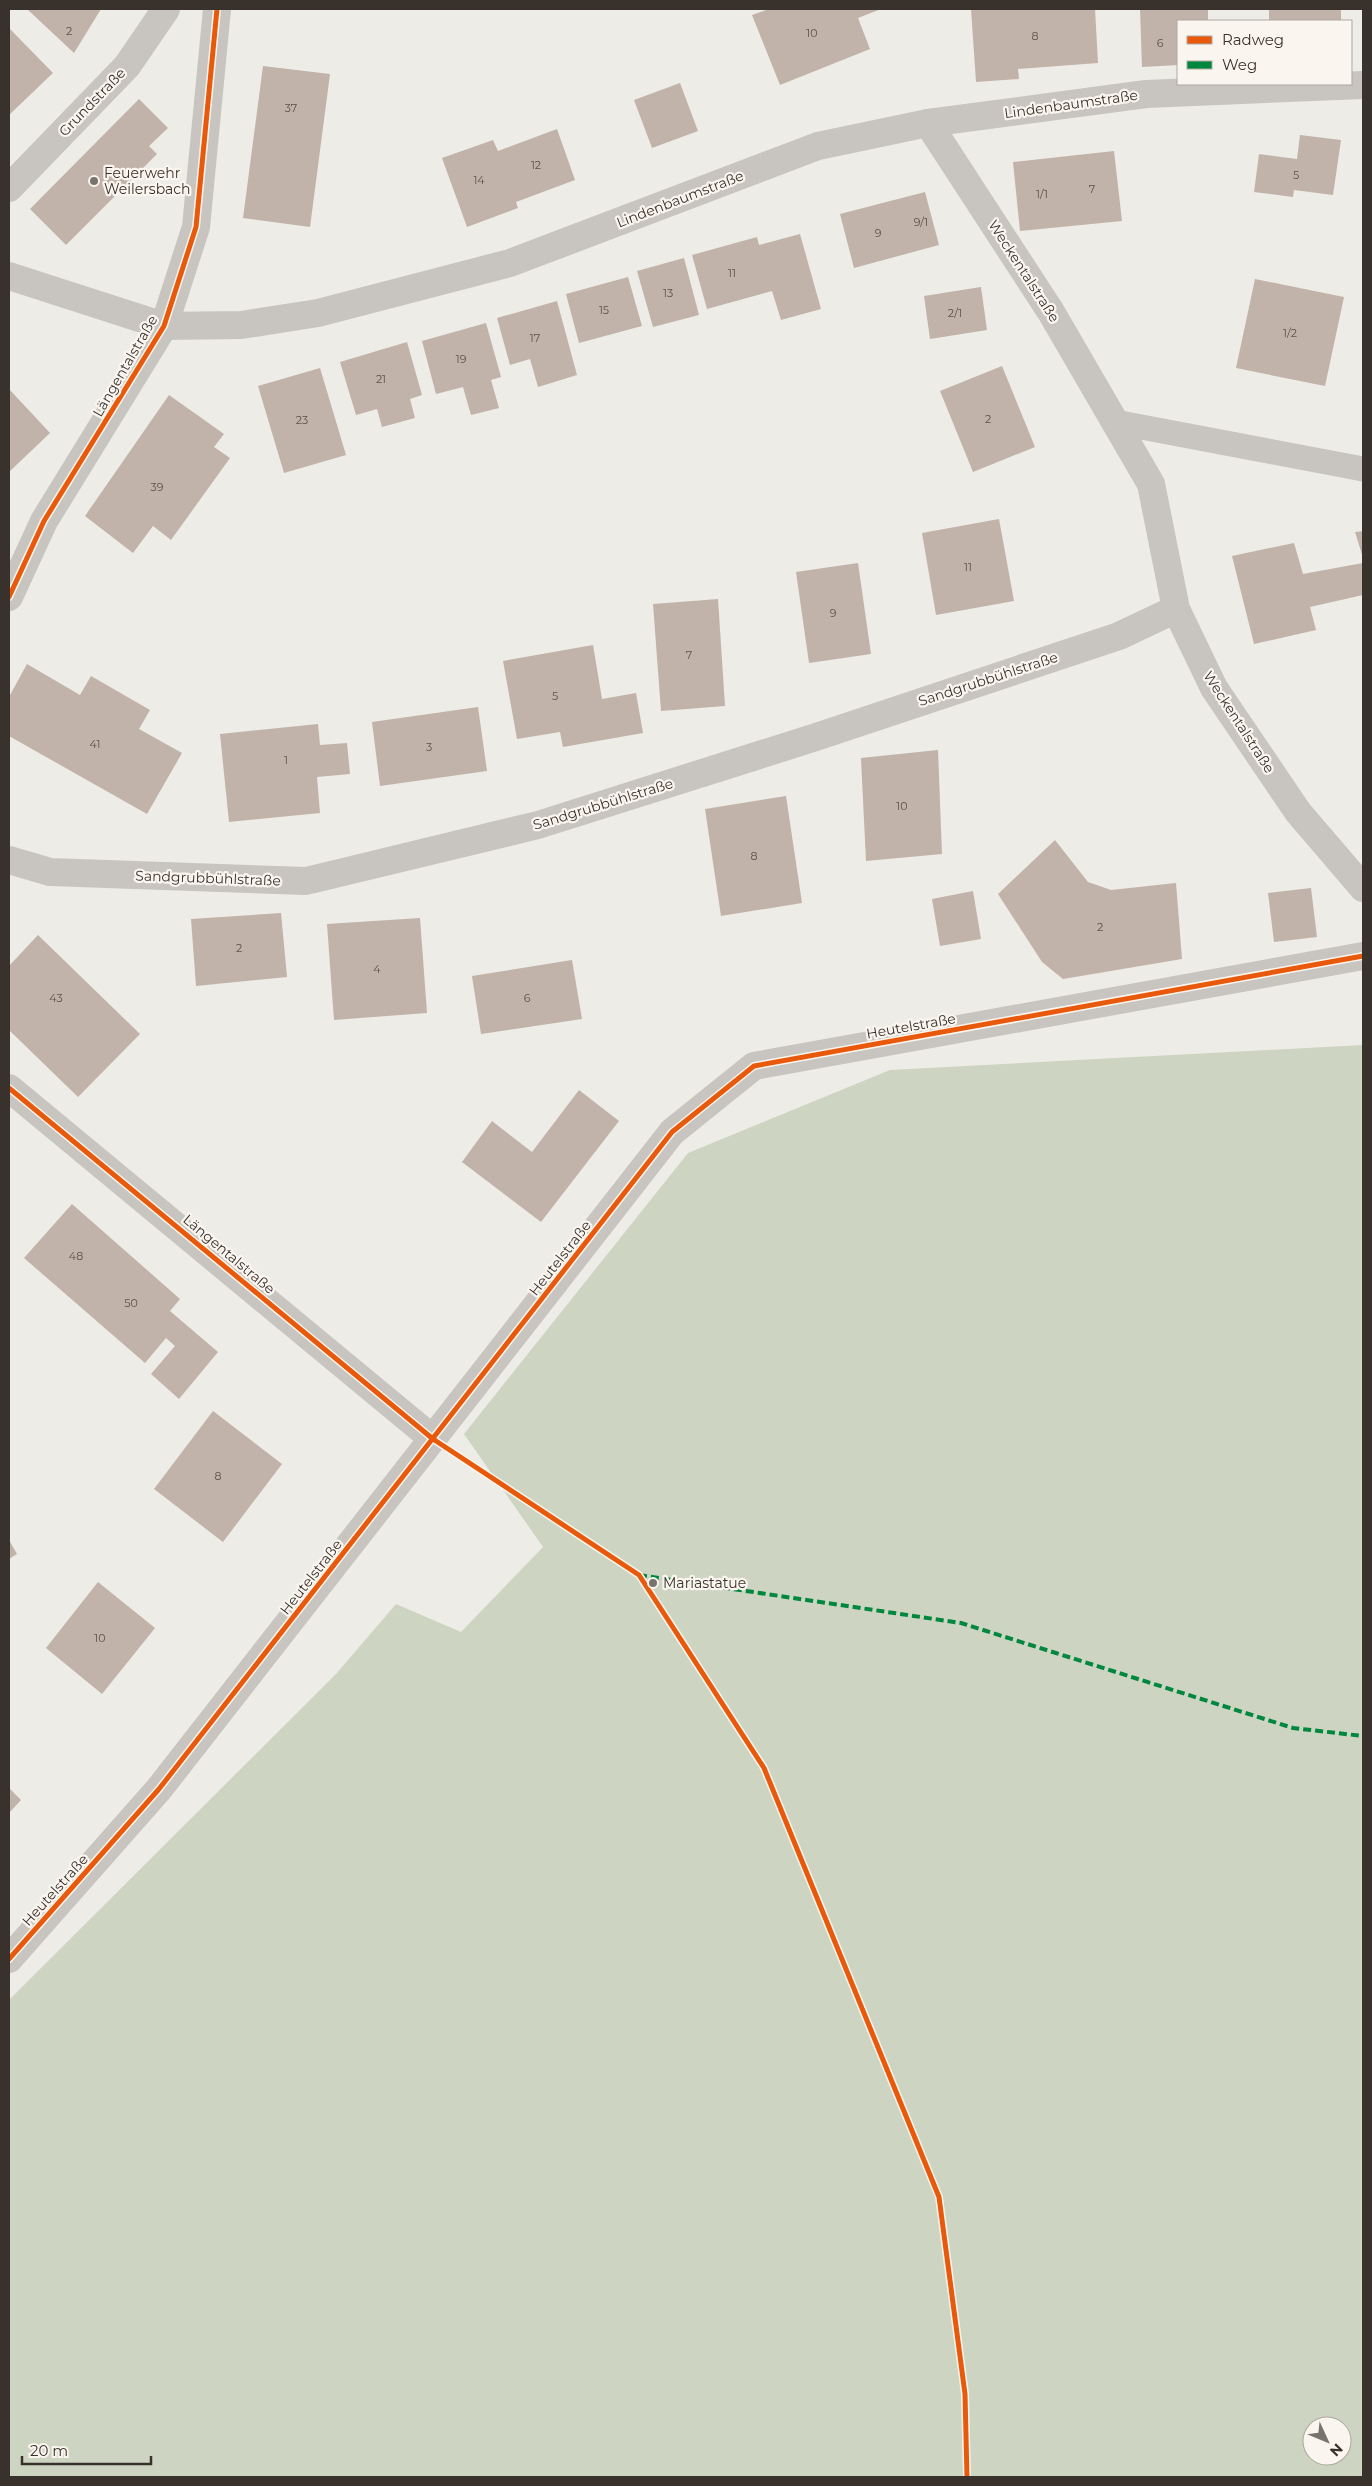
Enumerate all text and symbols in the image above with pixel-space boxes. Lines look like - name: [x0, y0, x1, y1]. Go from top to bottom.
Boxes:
- legend: [1177, 20, 1352, 85]
- house number: 2: [66, 24, 72, 38]
- house number: 10: [806, 26, 818, 40]
- house number: 8: [1031, 29, 1039, 43]
- text: Radweg: [1222, 30, 1284, 49]
- house number: 6: [1157, 36, 1164, 50]
- text: Weg: [1222, 55, 1257, 74]
- street label: Grundstraße: [55, 64, 129, 140]
- street label: Lindenbaumstraße: [1003, 86, 1139, 122]
- house number: 37: [285, 101, 297, 115]
- house number: 12: [531, 158, 541, 172]
- place label: Feuerwehr Weilersbach: [104, 164, 191, 198]
- street label: Lindenbaumstraße: [614, 167, 746, 231]
- house number: 5: [1293, 168, 1299, 182]
- house number: 14: [473, 173, 485, 187]
- marker: Feuerwehr Weilersbach: [88, 175, 100, 187]
- house number: 7: [1089, 182, 1095, 196]
- house number: 1/1: [1036, 187, 1048, 201]
- house number: 9/1: [914, 215, 928, 229]
- street label: Weckentalstraße: [984, 217, 1064, 325]
- house number: 9: [875, 226, 882, 240]
- house number: 11: [728, 266, 736, 280]
- house number: 13: [663, 286, 673, 300]
- house number: 15: [599, 303, 609, 317]
- house number: 2/1: [948, 306, 962, 320]
- street label: Längentalstraße: [89, 312, 161, 420]
- house number: 1/2: [1283, 326, 1297, 340]
- house number: 17: [530, 331, 540, 345]
- house number: 19: [456, 352, 467, 366]
- house number: 21: [376, 372, 386, 386]
- house number: 2: [985, 412, 991, 426]
- house number: 23: [296, 413, 308, 427]
- house number: 39: [151, 480, 164, 494]
- house number: 11: [964, 560, 972, 574]
- house number: 9: [830, 606, 837, 620]
- house number: 7: [686, 648, 692, 662]
- street label: Sandgrubbühlstraße: [916, 648, 1060, 710]
- street label: Weckentalstraße: [1199, 668, 1279, 776]
- house number: 5: [552, 689, 558, 703]
- house number: 41: [90, 737, 100, 751]
- house number: 3: [426, 740, 432, 754]
- house number: 1: [284, 753, 288, 767]
- street label: Sandgrubbühlstraße: [531, 774, 675, 834]
- house number: 10: [896, 799, 908, 813]
- house number: 8: [750, 849, 758, 863]
- street label: Sandgrubbühlstraße: [135, 866, 281, 890]
- house number: 2: [1097, 920, 1103, 934]
- house number: 2: [236, 941, 242, 955]
- house number: 4: [373, 962, 381, 976]
- house number: 43: [49, 991, 63, 1005]
- house number: 6: [524, 991, 531, 1005]
- street label: Heutelstraße: [865, 1009, 957, 1043]
- street label: Längentalstraße: [179, 1210, 279, 1298]
- street label: Heutelstraße: [525, 1217, 595, 1299]
- house number: 48: [69, 1249, 83, 1263]
- house number: 50: [124, 1296, 138, 1310]
- house number: 8: [214, 1469, 222, 1483]
- street label: Heutelstraße: [276, 1536, 346, 1618]
- place label: Mariastatue: [663, 1574, 746, 1592]
- marker: Mariastatue: [647, 1577, 659, 1589]
- house number: 10: [94, 1631, 106, 1645]
- street label: Heutelstraße: [18, 1850, 92, 1930]
- north arrow: [1302, 2416, 1352, 2466]
- scale bar: [22, 2434, 151, 2466]
- text: N: [1326, 2440, 1347, 2460]
- text: 20 m: [30, 2441, 68, 2460]

